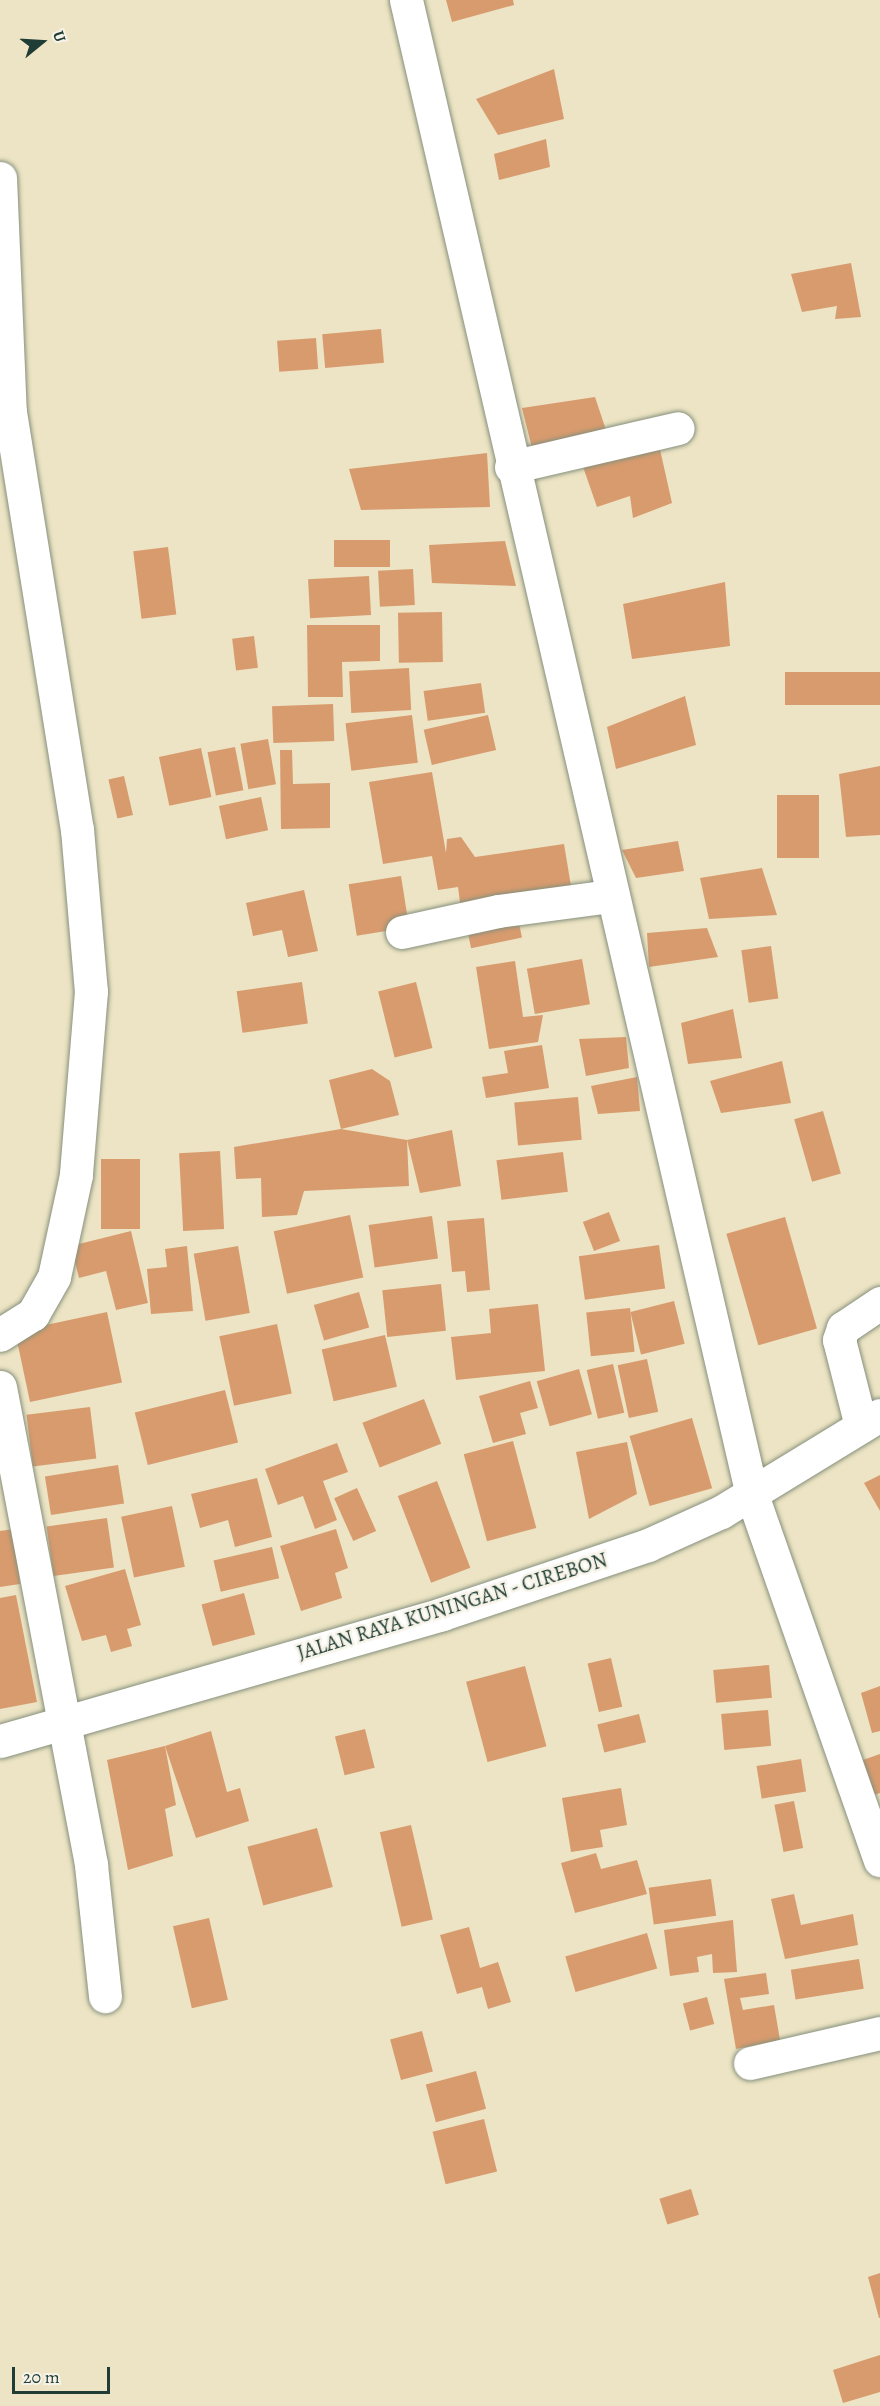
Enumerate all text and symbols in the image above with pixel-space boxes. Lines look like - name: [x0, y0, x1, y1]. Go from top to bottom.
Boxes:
- north arrow: [12, 12, 72, 72]
- text: U: [47, 28, 71, 45]
- street label: JALAN RAYA KUNINGAN - CIREBON: [293, 1547, 611, 1665]
- scale bar: [15, 2355, 112, 2393]
- text: 20 m: [23, 2365, 60, 2389]

